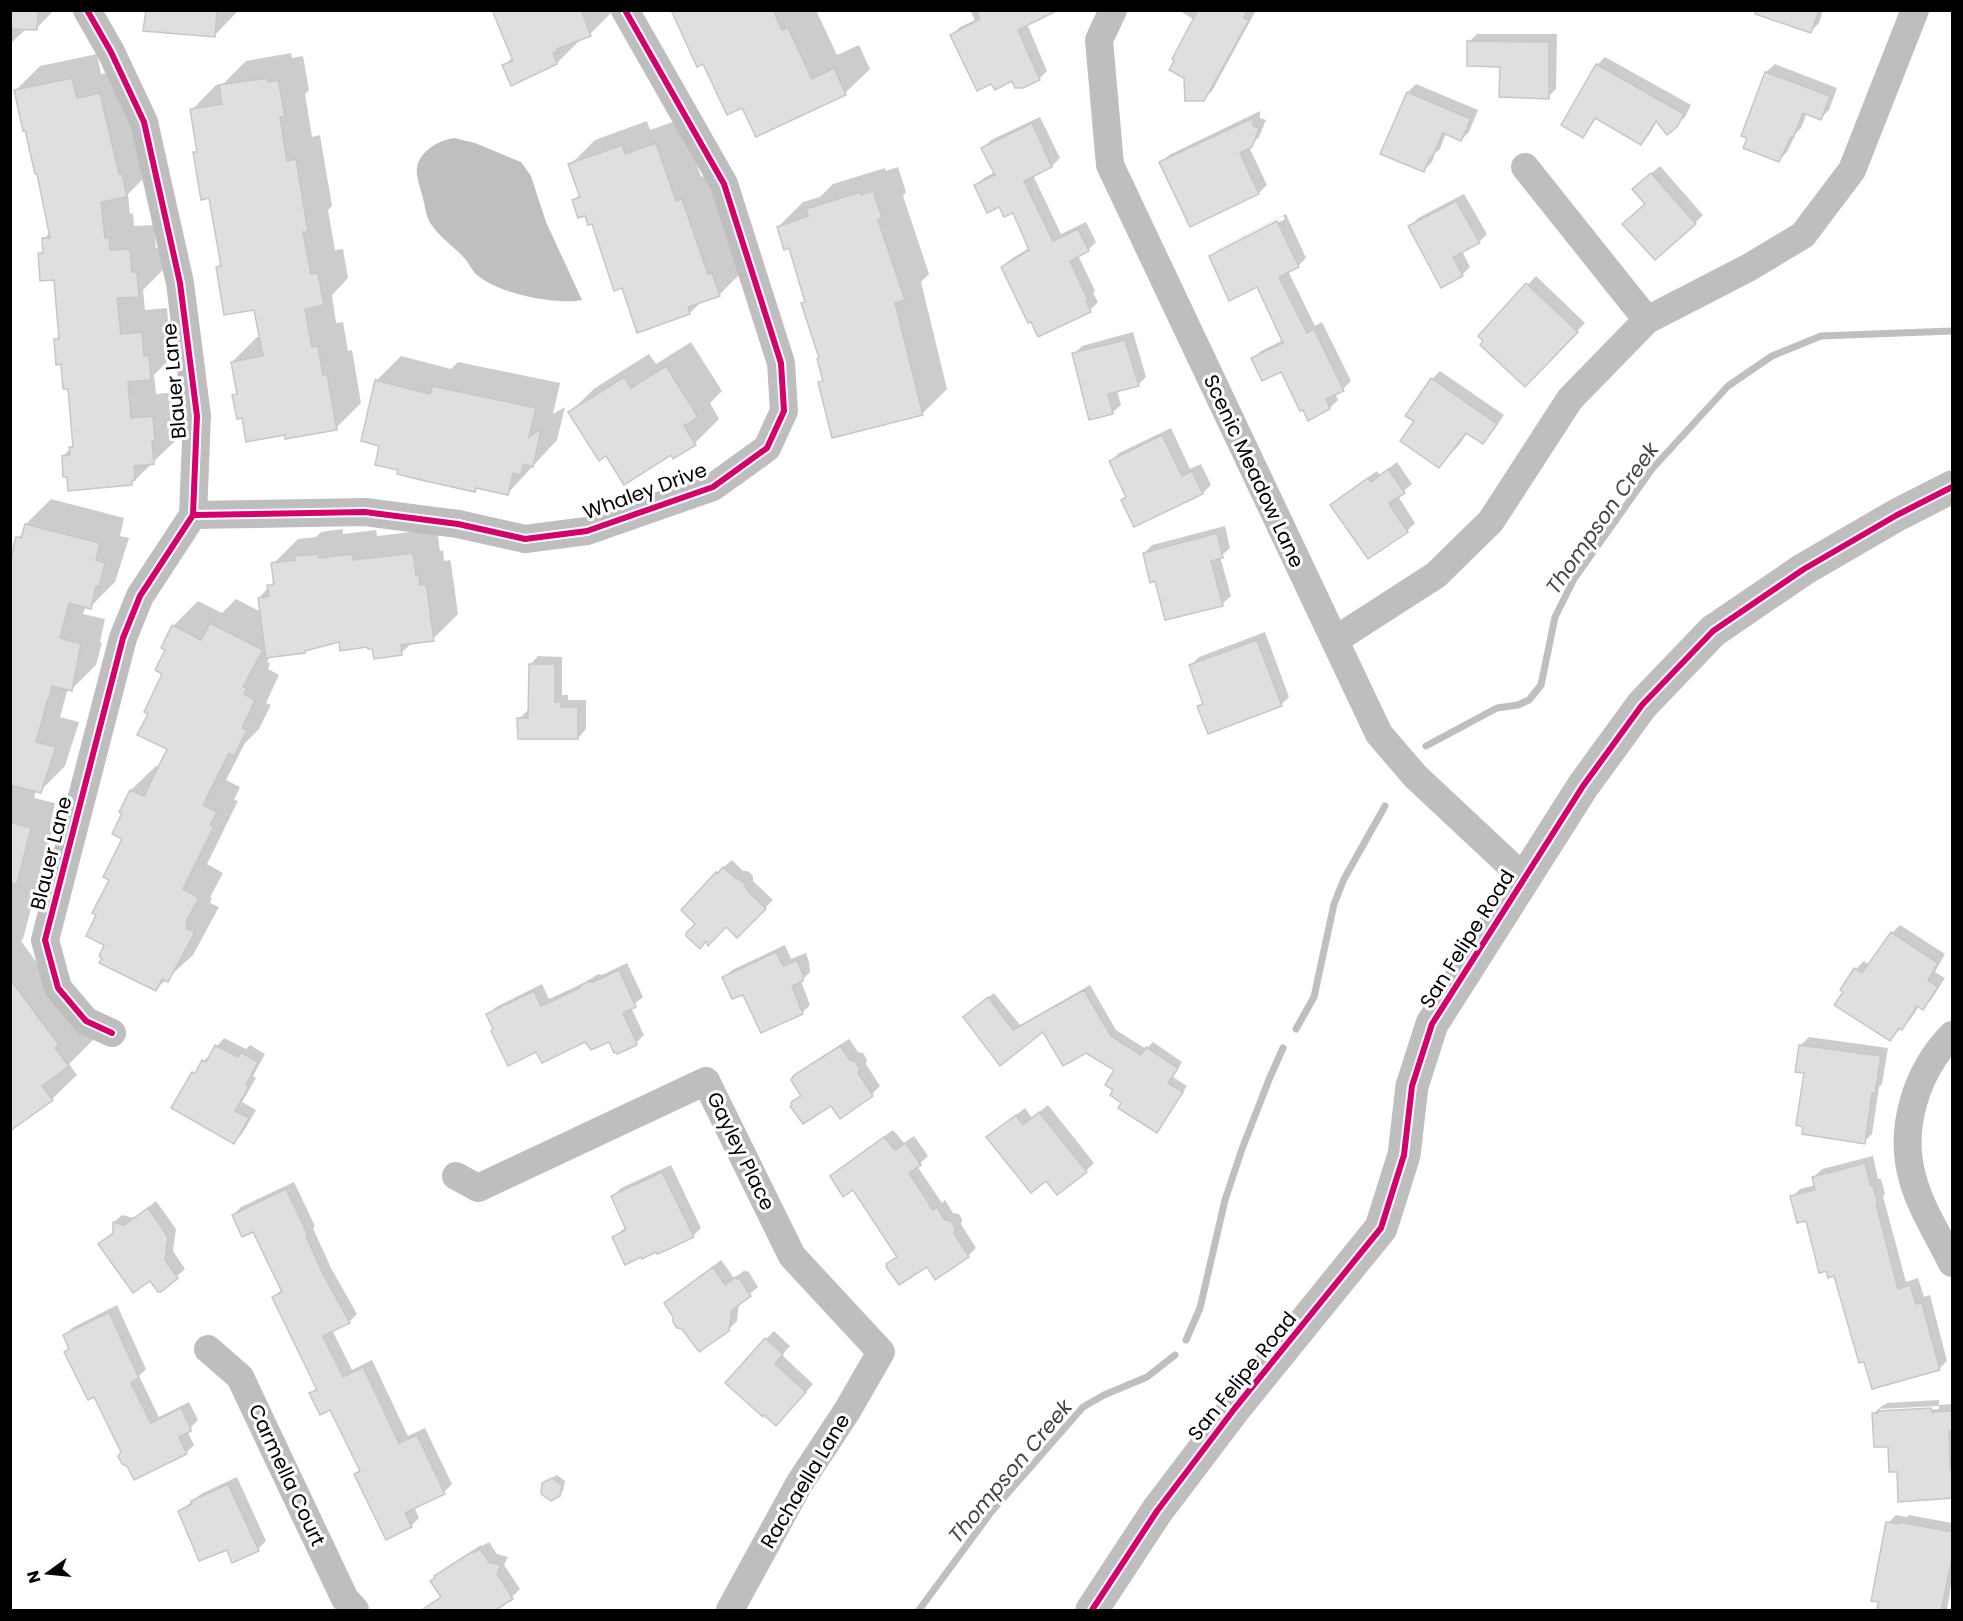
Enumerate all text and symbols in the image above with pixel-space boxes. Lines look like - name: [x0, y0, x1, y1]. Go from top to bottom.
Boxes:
- street label: Blauer Lane: [155, 322, 193, 440]
- street label: Scenic Meadow Lane: [1197, 370, 1311, 572]
- water label: Thompson Creek: [1539, 435, 1666, 600]
- street label: Whaley Drive: [579, 456, 711, 526]
- street label: Blauer Lane: [23, 793, 79, 913]
- street label: San Felipe Road: [1413, 864, 1521, 1014]
- street label: Gayley Place: [700, 1087, 782, 1215]
- street label: San Felipe Road: [1181, 1305, 1303, 1447]
- water label: Thompson Creek: [941, 1392, 1079, 1549]
- street label: Carmella Court: [242, 1399, 332, 1551]
- street label: Rachaella Lane: [754, 1408, 856, 1554]
- north arrow: [18, 1543, 78, 1603]
- text: N: [21, 1568, 47, 1586]

